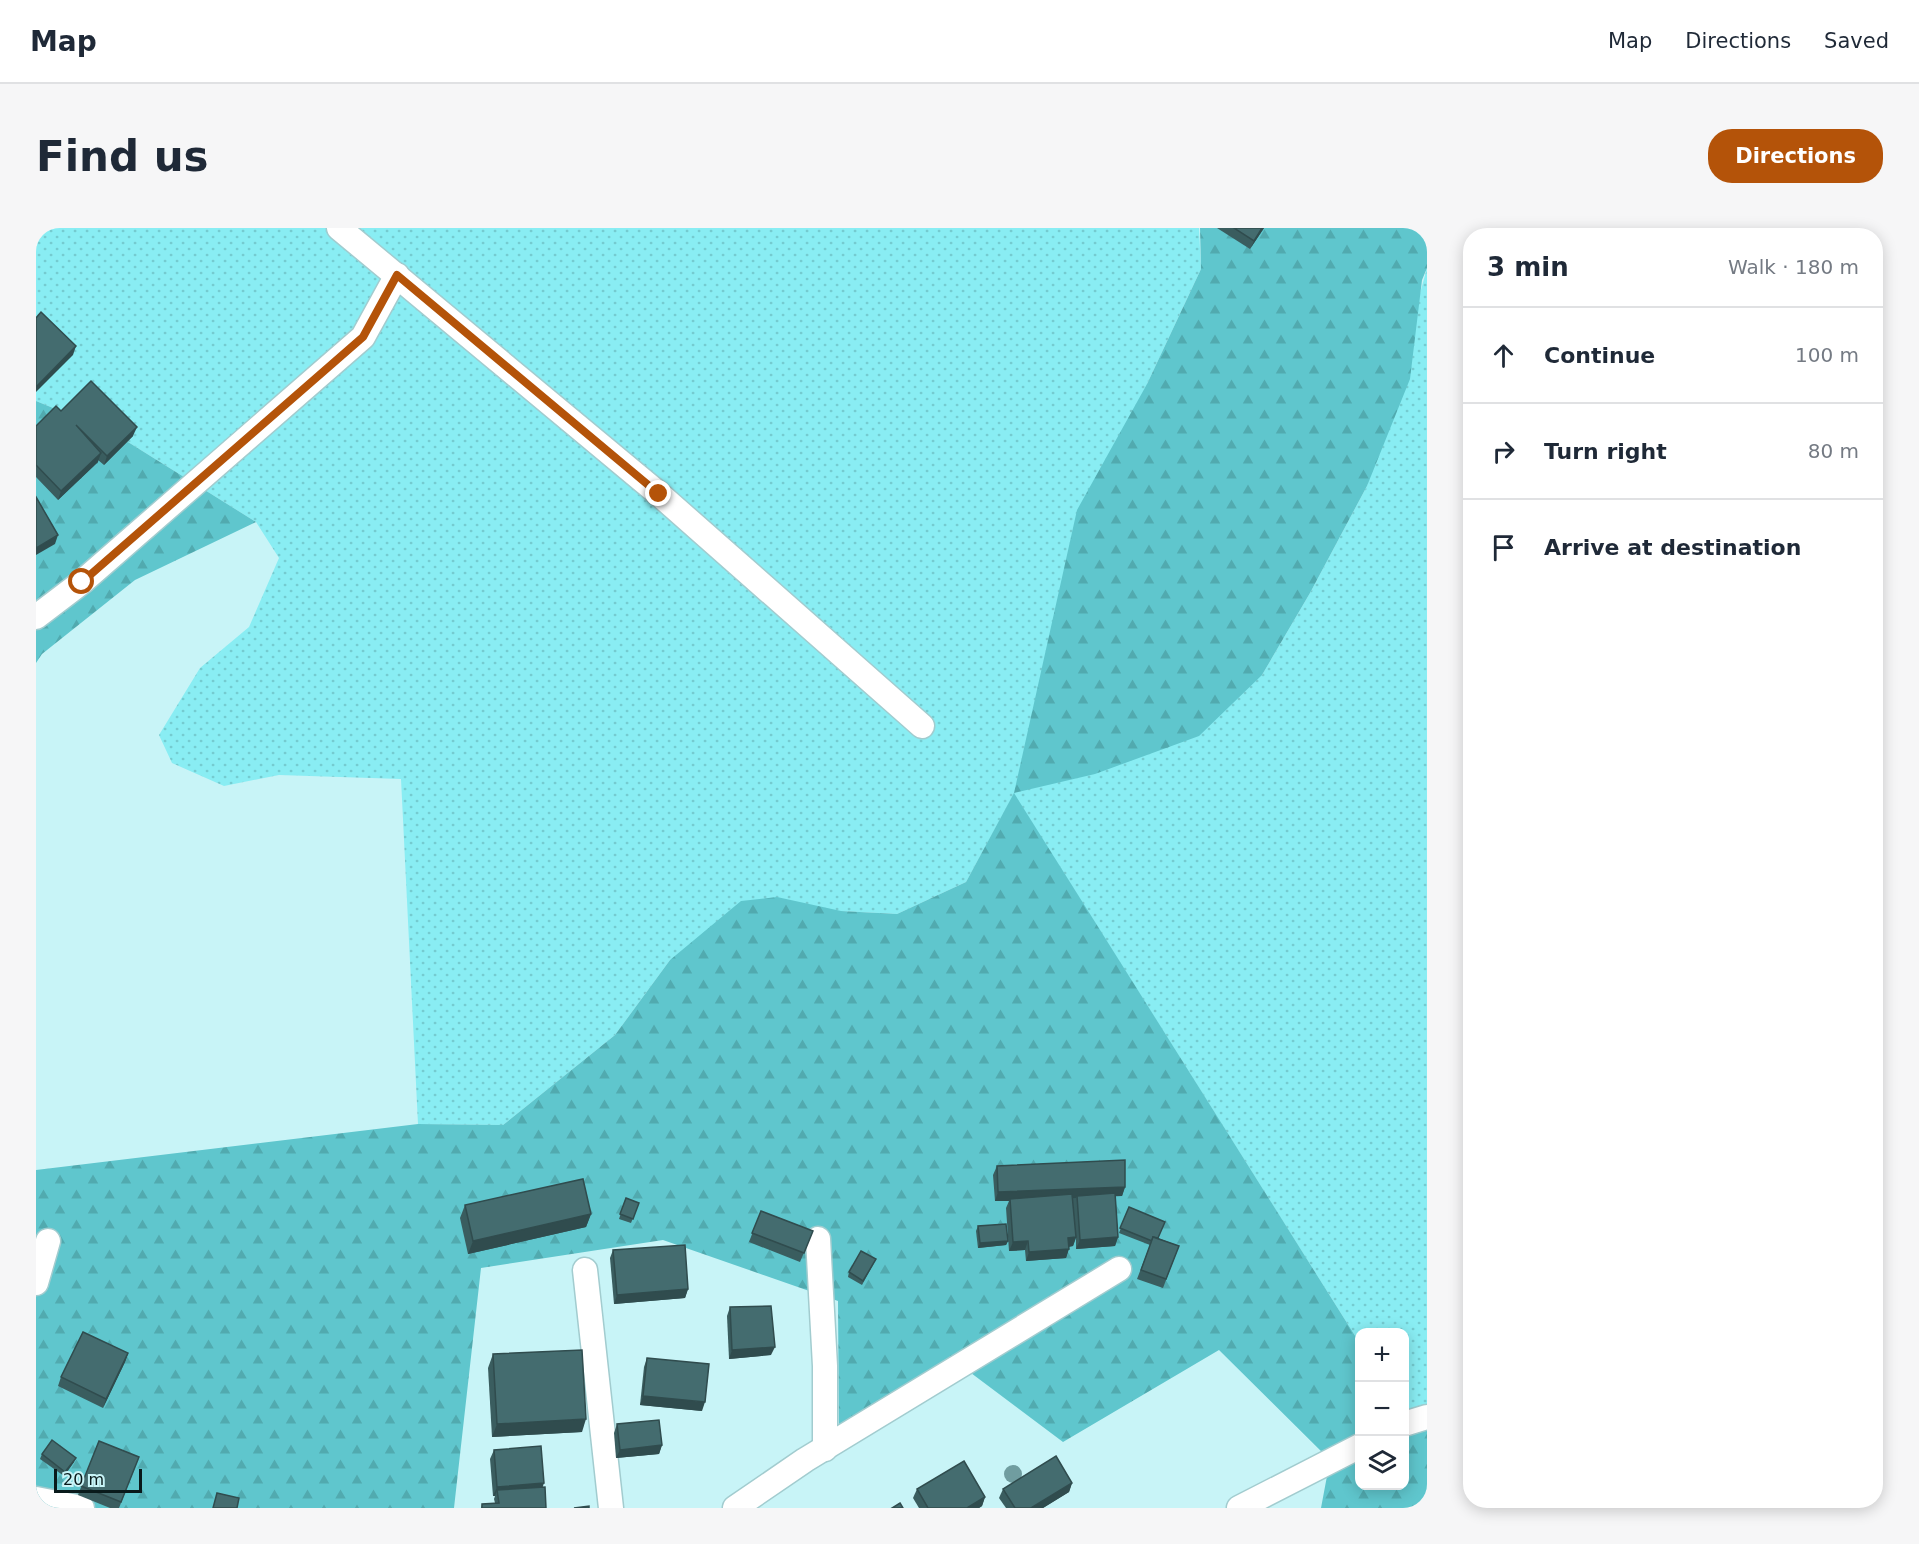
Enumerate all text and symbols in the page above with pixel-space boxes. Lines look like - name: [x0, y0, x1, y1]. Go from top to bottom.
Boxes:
- text: Map: [30, 25, 97, 58]
- text: Map: [1608, 29, 1652, 53]
- text: Directions: [1685, 29, 1791, 53]
- text: Saved: [1824, 29, 1889, 53]
- button: Directions: [1708, 129, 1883, 183]
- text: Find us: [36, 132, 209, 181]
- text: 3 min: [1487, 252, 1569, 282]
- text: Walk · 180 m: [1728, 255, 1859, 279]
- icon: ahead: [1487, 339, 1520, 372]
- text: Continue: [1544, 343, 1655, 368]
- text: 100 m: [1795, 343, 1859, 367]
- icon: right: [1487, 435, 1520, 468]
- text: Turn right: [1544, 439, 1667, 464]
- text: 80 m: [1808, 439, 1859, 463]
- route end: [645, 480, 671, 506]
- icon: arrive: [1487, 531, 1520, 564]
- text: Arrive at destination: [1544, 535, 1801, 560]
- route start: [68, 568, 94, 594]
- map controls: [1355, 1328, 1409, 1490]
- button: +: [1355, 1328, 1409, 1382]
- button: −: [1355, 1382, 1409, 1436]
- button: layers: [1355, 1436, 1409, 1490]
- scale bar: [54, 1466, 142, 1494]
- text: 20 m: [63, 1470, 104, 1489]

